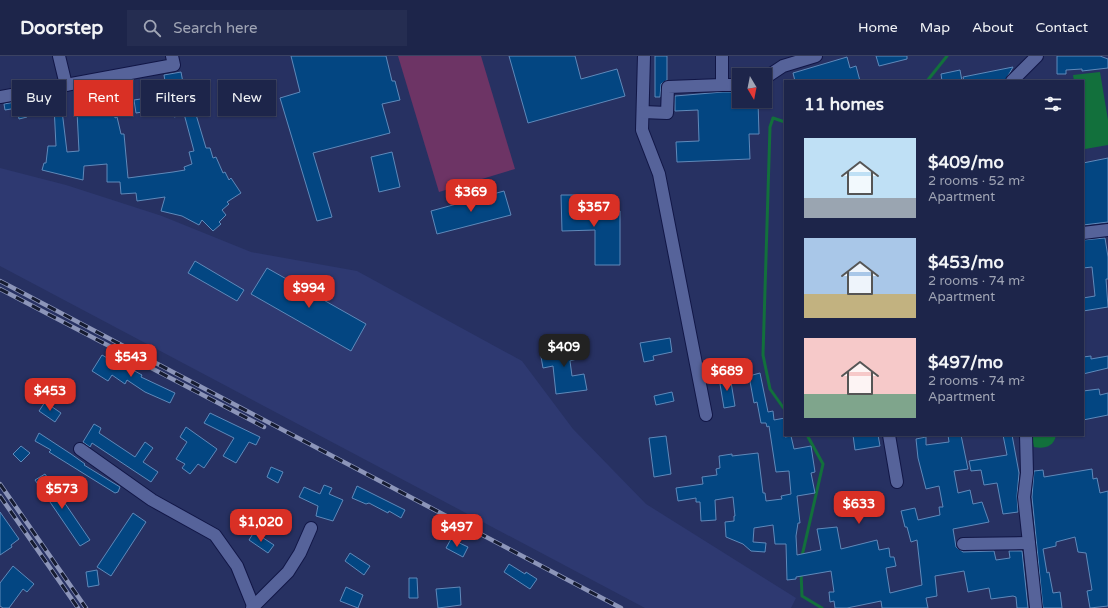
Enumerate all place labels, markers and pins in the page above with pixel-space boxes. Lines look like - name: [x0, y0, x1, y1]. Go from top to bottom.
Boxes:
- pin: $369: [447, 179, 495, 213]
- pin: $357: [570, 194, 618, 228]
- pin: $994: [285, 275, 333, 309]
- pin: $409: [540, 334, 588, 368]
- pin: $543: [107, 344, 155, 378]
- pin: $689: [703, 358, 751, 392]
- pin: $453: [26, 378, 74, 412]
- pin: $573: [38, 476, 86, 510]
- pin: $633: [835, 491, 883, 525]
- pin: $1,020: [228, 509, 294, 543]
- pin: $497: [433, 514, 481, 548]

